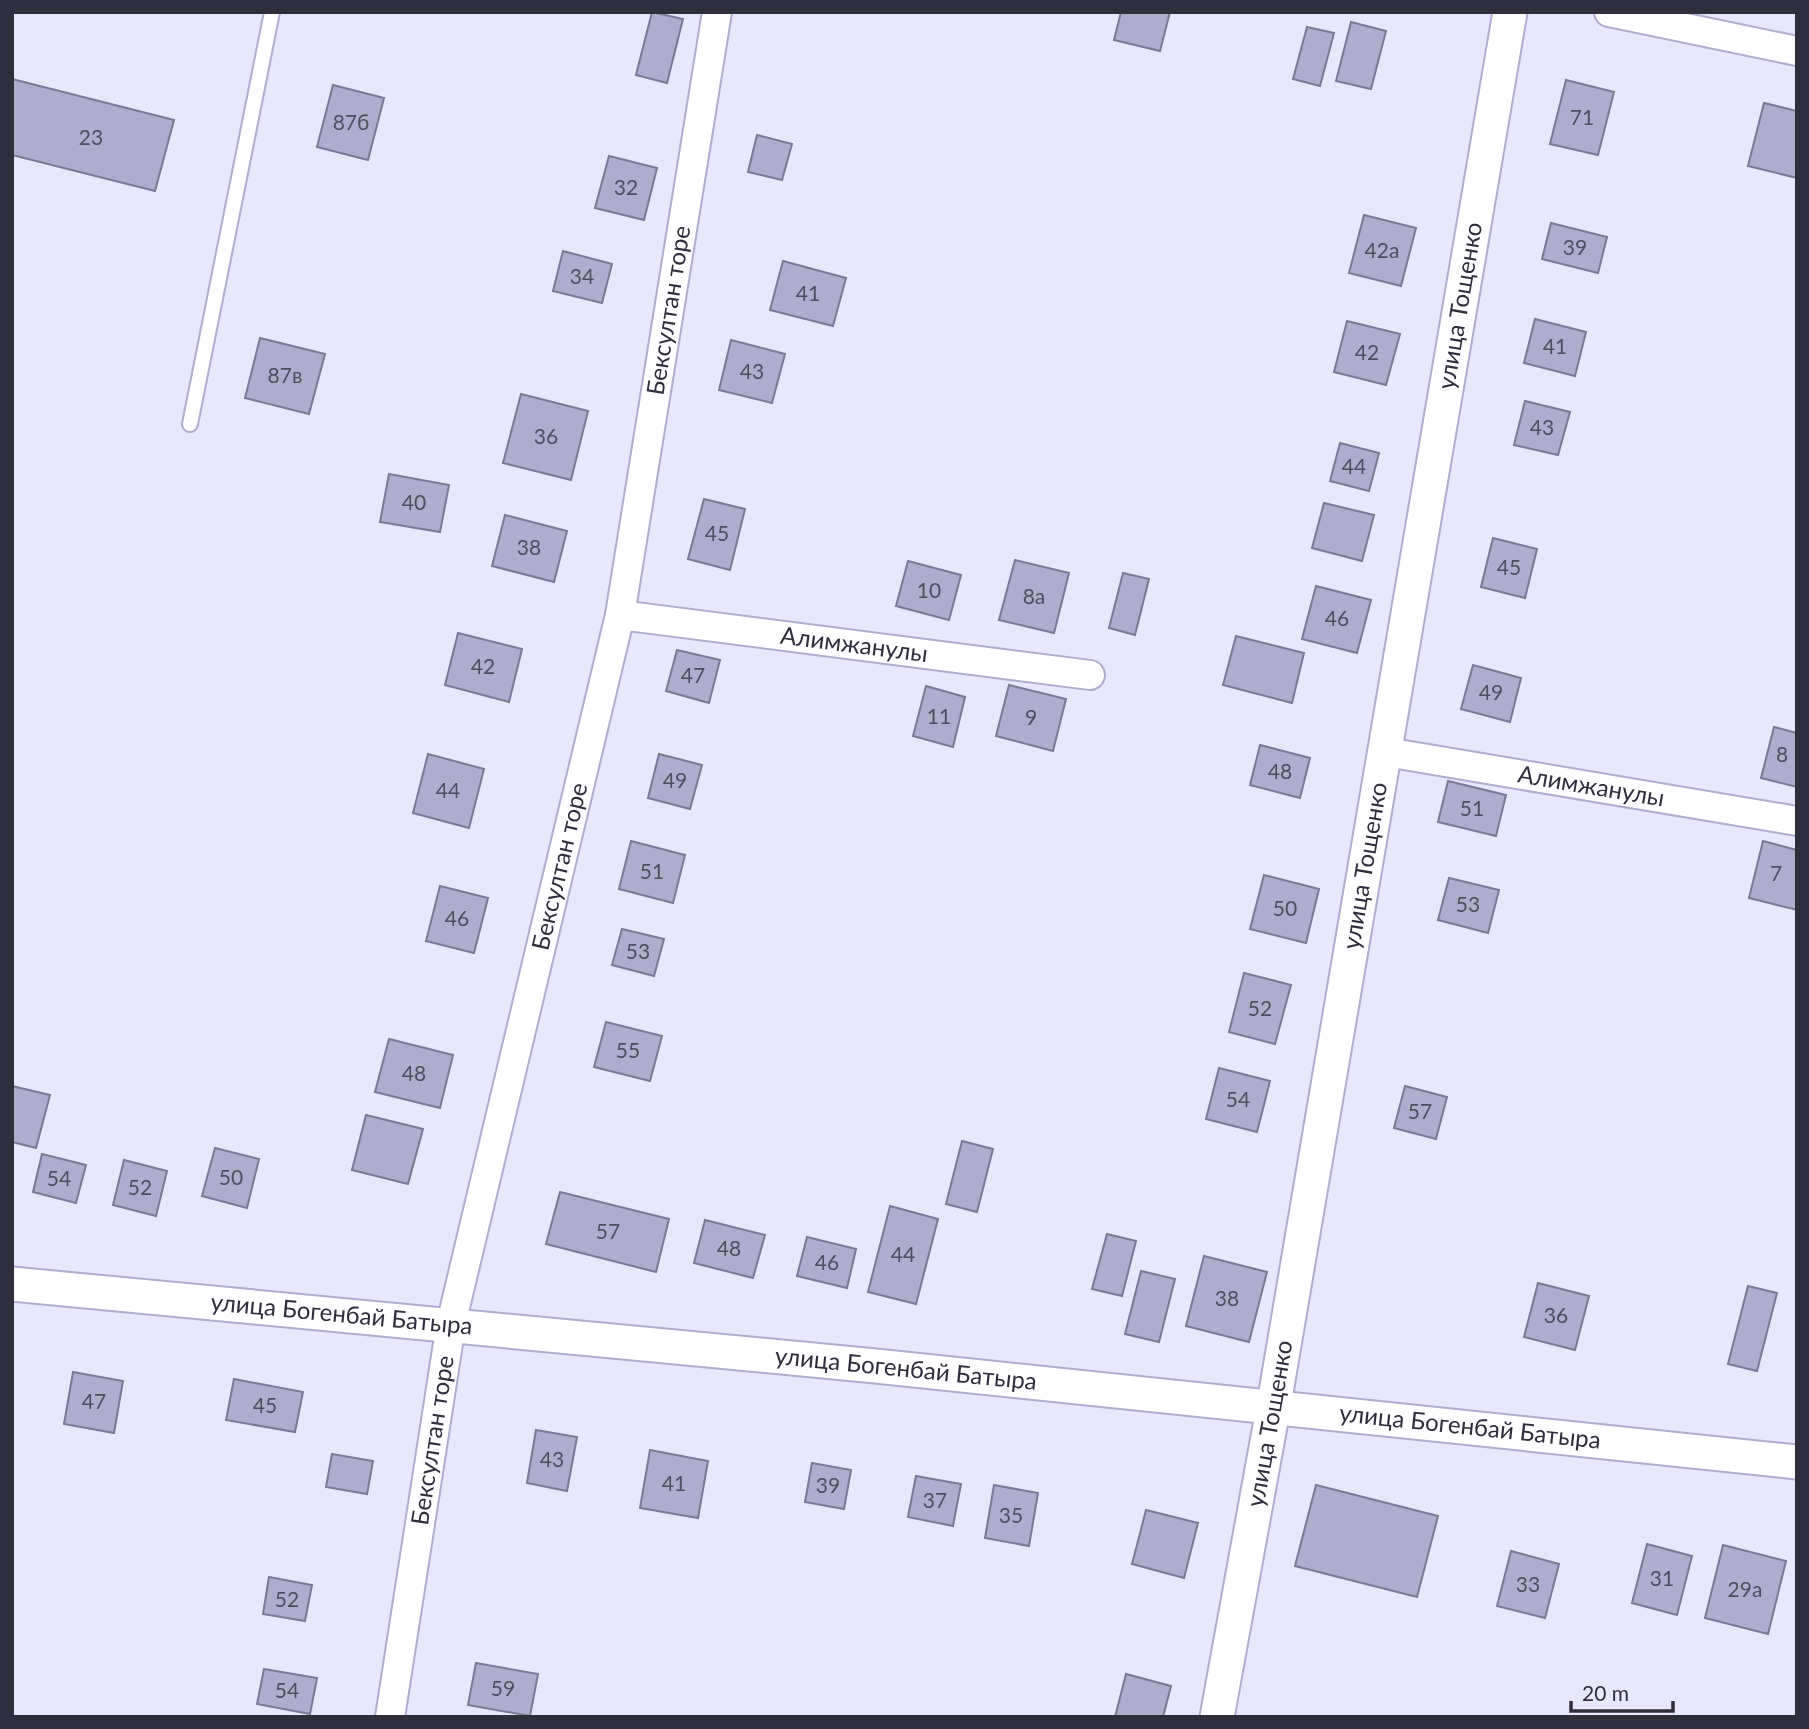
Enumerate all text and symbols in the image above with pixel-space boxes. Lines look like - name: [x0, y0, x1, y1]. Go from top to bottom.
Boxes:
- house number: 71: [1570, 104, 1594, 129]
- house number: 87б: [333, 109, 369, 134]
- house number: 23: [79, 124, 103, 149]
- house number: 32: [614, 174, 638, 199]
- street label: улица Тощенко: [1430, 220, 1487, 391]
- street label: Бексултан торе: [640, 223, 695, 397]
- house number: 39: [1563, 234, 1587, 259]
- house number: 42а: [1365, 237, 1399, 262]
- house number: 34: [570, 263, 594, 288]
- house number: 41: [796, 280, 820, 305]
- house number: 41: [1543, 333, 1567, 358]
- house number: 42: [1355, 339, 1379, 364]
- house number: 43: [740, 358, 764, 383]
- house number: 87в: [268, 362, 302, 387]
- house number: 43: [1530, 414, 1554, 439]
- house number: 36: [534, 423, 558, 448]
- house number: 44: [1342, 453, 1366, 478]
- house number: 40: [402, 489, 426, 514]
- house number: 45: [705, 520, 729, 545]
- house number: 38: [517, 534, 541, 559]
- house number: 45: [1497, 554, 1521, 579]
- house number: 10: [917, 577, 941, 602]
- house number: 8а: [1023, 583, 1045, 608]
- house number: 46: [1325, 605, 1349, 630]
- street label: Алимжанулы: [779, 620, 930, 667]
- house number: 42: [471, 653, 495, 678]
- house number: 47: [681, 662, 705, 687]
- house number: 49: [1479, 679, 1503, 704]
- house number: 11: [927, 703, 951, 728]
- house number: 9: [1025, 704, 1037, 729]
- house number: 8: [1776, 741, 1788, 766]
- house number: 48: [1268, 758, 1292, 783]
- street label: Алимжанулы: [1516, 758, 1667, 812]
- house number: 49: [663, 767, 687, 792]
- house number: 44: [436, 777, 460, 802]
- street label: Бексултан торе: [525, 780, 593, 953]
- street label: улица Тощенко: [1335, 780, 1392, 951]
- house number: 51: [1460, 795, 1484, 820]
- house number: 51: [640, 858, 664, 883]
- house number: 7: [1770, 860, 1782, 885]
- house number: 53: [1456, 891, 1480, 916]
- house number: 50: [1273, 895, 1297, 920]
- house number: 46: [445, 905, 469, 930]
- house number: 53: [626, 938, 650, 963]
- house number: 52: [1248, 995, 1272, 1020]
- house number: 55: [616, 1037, 640, 1062]
- house number: 48: [402, 1060, 426, 1085]
- house number: 54: [1226, 1086, 1250, 1111]
- house number: 57: [1408, 1098, 1432, 1123]
- house number: 50: [219, 1164, 243, 1189]
- house number: 54: [47, 1165, 71, 1190]
- house number: 52: [128, 1174, 152, 1199]
- house number: 57: [596, 1218, 620, 1243]
- house number: 48: [717, 1235, 741, 1260]
- house number: 44: [891, 1241, 915, 1266]
- house number: 46: [815, 1249, 839, 1274]
- house number: 38: [1215, 1285, 1239, 1310]
- street label: улица Богенбай Батыра: [210, 1286, 474, 1340]
- house number: 36: [1544, 1302, 1568, 1327]
- street label: улица Тощенко: [1240, 1338, 1298, 1509]
- street label: улица Богенбай Батыра: [774, 1340, 1038, 1395]
- street label: Бексултан торе: [404, 1353, 459, 1527]
- house number: 47: [82, 1388, 106, 1413]
- house number: 45: [253, 1392, 277, 1417]
- street label: улица Богенбай Батыра: [1338, 1397, 1602, 1454]
- house number: 43: [540, 1446, 564, 1471]
- house number: 41: [662, 1470, 686, 1495]
- house number: 39: [816, 1472, 840, 1497]
- house number: 37: [923, 1487, 947, 1512]
- house number: 35: [999, 1502, 1023, 1527]
- house number: 31: [1650, 1565, 1674, 1590]
- house number: 33: [1516, 1571, 1540, 1596]
- house number: 29а: [1728, 1576, 1762, 1601]
- house number: 52: [275, 1586, 299, 1611]
- scale bar: [1571, 1670, 1672, 1714]
- house number: 59: [491, 1675, 515, 1700]
- house number: 54: [275, 1677, 299, 1702]
- text: 20 m: [1582, 1680, 1629, 1705]

